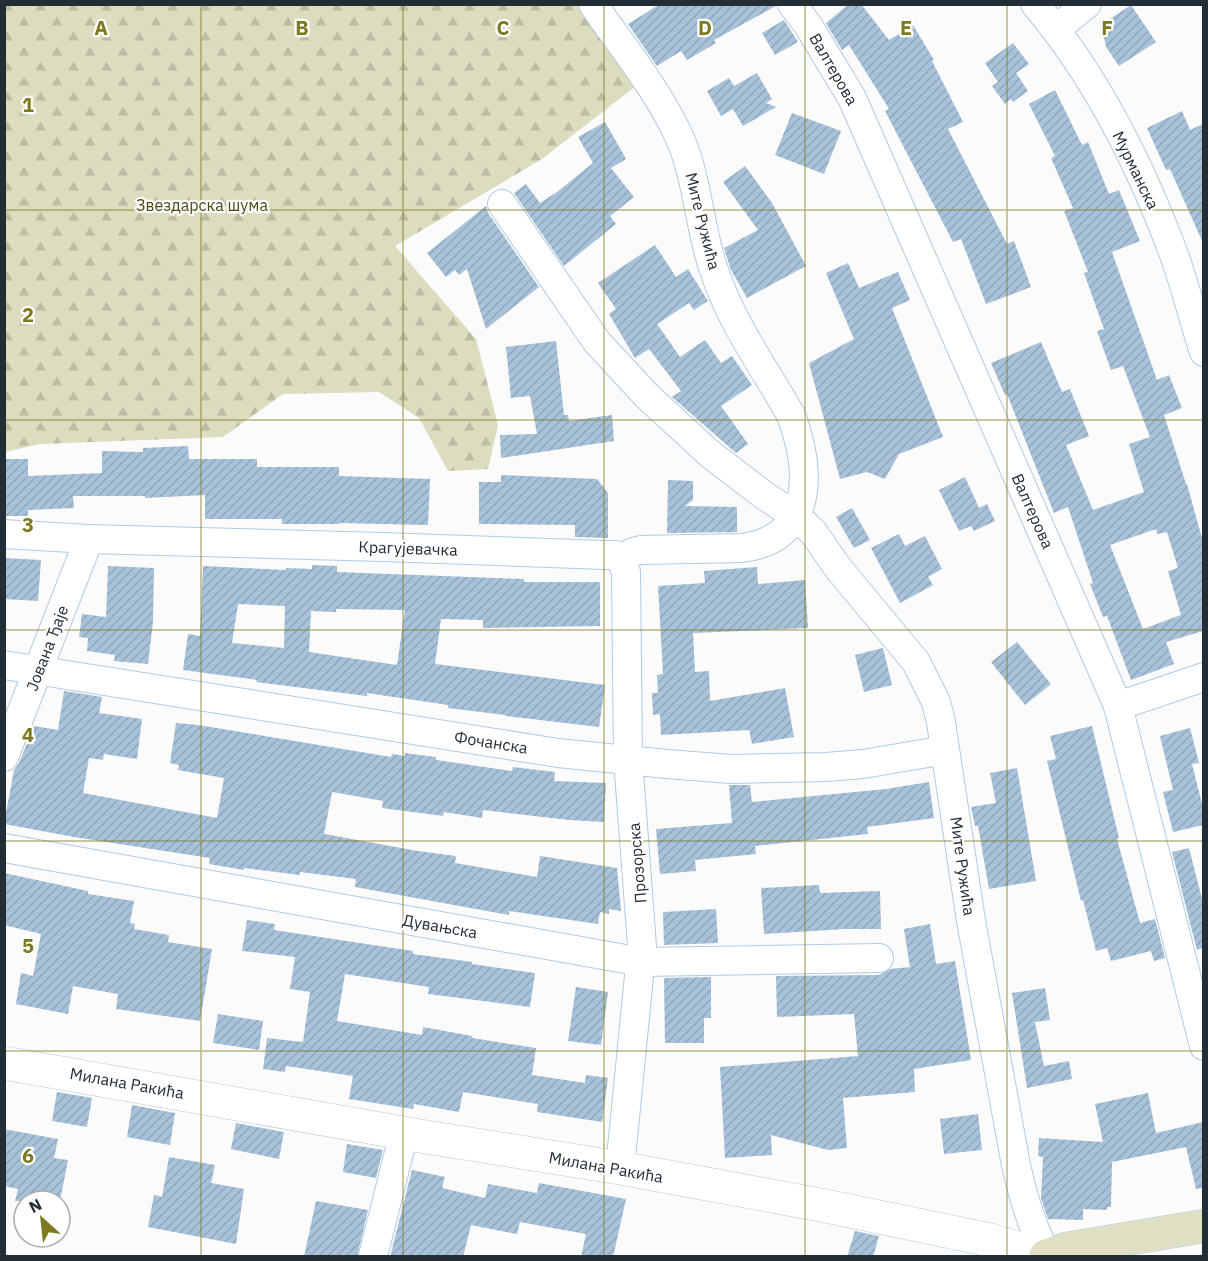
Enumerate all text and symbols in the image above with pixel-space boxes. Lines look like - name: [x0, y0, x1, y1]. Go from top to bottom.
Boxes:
- text: A: [94, 14, 108, 41]
- text: B: [295, 14, 309, 41]
- text: C: [496, 14, 510, 41]
- text: D: [698, 14, 712, 41]
- text: E: [900, 14, 912, 41]
- text: F: [1101, 14, 1113, 41]
- street label: Валтерова: [805, 29, 863, 109]
- text: 1: [22, 91, 34, 118]
- street label: Мурманска: [1108, 128, 1164, 213]
- street label: Мите Ружића: [681, 170, 725, 272]
- park label: Звездарска шума: [136, 195, 268, 215]
- text: 2: [22, 301, 34, 328]
- street label: Валтерова: [1008, 470, 1059, 552]
- text: 3: [22, 511, 34, 538]
- street label: Крагујевачка: [358, 536, 458, 560]
- street label: Јована Ђаје: [22, 602, 73, 694]
- text: 4: [22, 721, 34, 748]
- street label: Фочанска: [453, 726, 530, 758]
- street label: Мите Ружића: [946, 815, 980, 917]
- street label: Прозорска: [623, 821, 650, 904]
- street label: Дувањска: [401, 910, 479, 942]
- text: 5: [22, 932, 34, 959]
- street label: Милана Ракића: [68, 1063, 186, 1103]
- text: 6: [22, 1142, 34, 1169]
- street label: Милана Ракића: [547, 1147, 665, 1187]
- north arrow: [12, 1189, 72, 1249]
- text: N: [25, 1194, 45, 1217]

